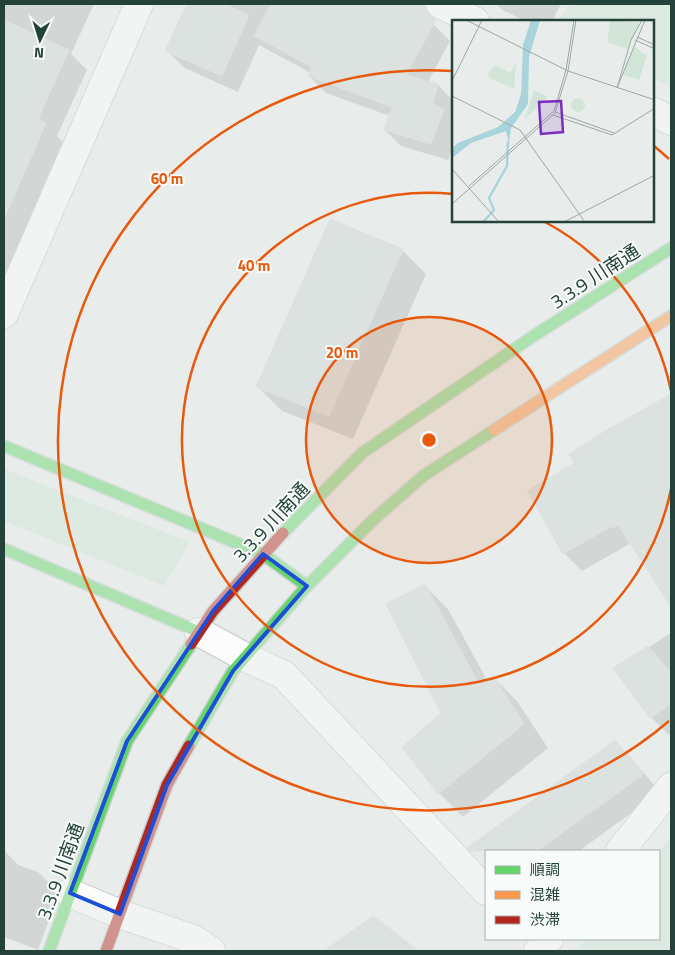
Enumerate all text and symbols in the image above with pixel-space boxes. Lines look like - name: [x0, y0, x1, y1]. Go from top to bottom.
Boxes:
- north arrow: [15, 15, 65, 65]
- inset map: [452, 20, 655, 222]
- text: N: [33, 43, 45, 64]
- text: 60 m: [151, 167, 183, 190]
- street label: 3.3.9 川南通: [544, 236, 645, 315]
- text: 40 m: [238, 254, 270, 277]
- text: 20 m: [326, 341, 358, 364]
- centre of rings: [420, 431, 438, 449]
- street label: 3.3.9 川南通: [225, 475, 316, 569]
- street label: 3.3.9 川南通: [29, 818, 90, 923]
- legend: [485, 850, 660, 940]
- text: 順調: [530, 858, 560, 881]
- text: 混雑: [530, 883, 560, 906]
- text: 渋滞: [530, 908, 560, 931]

